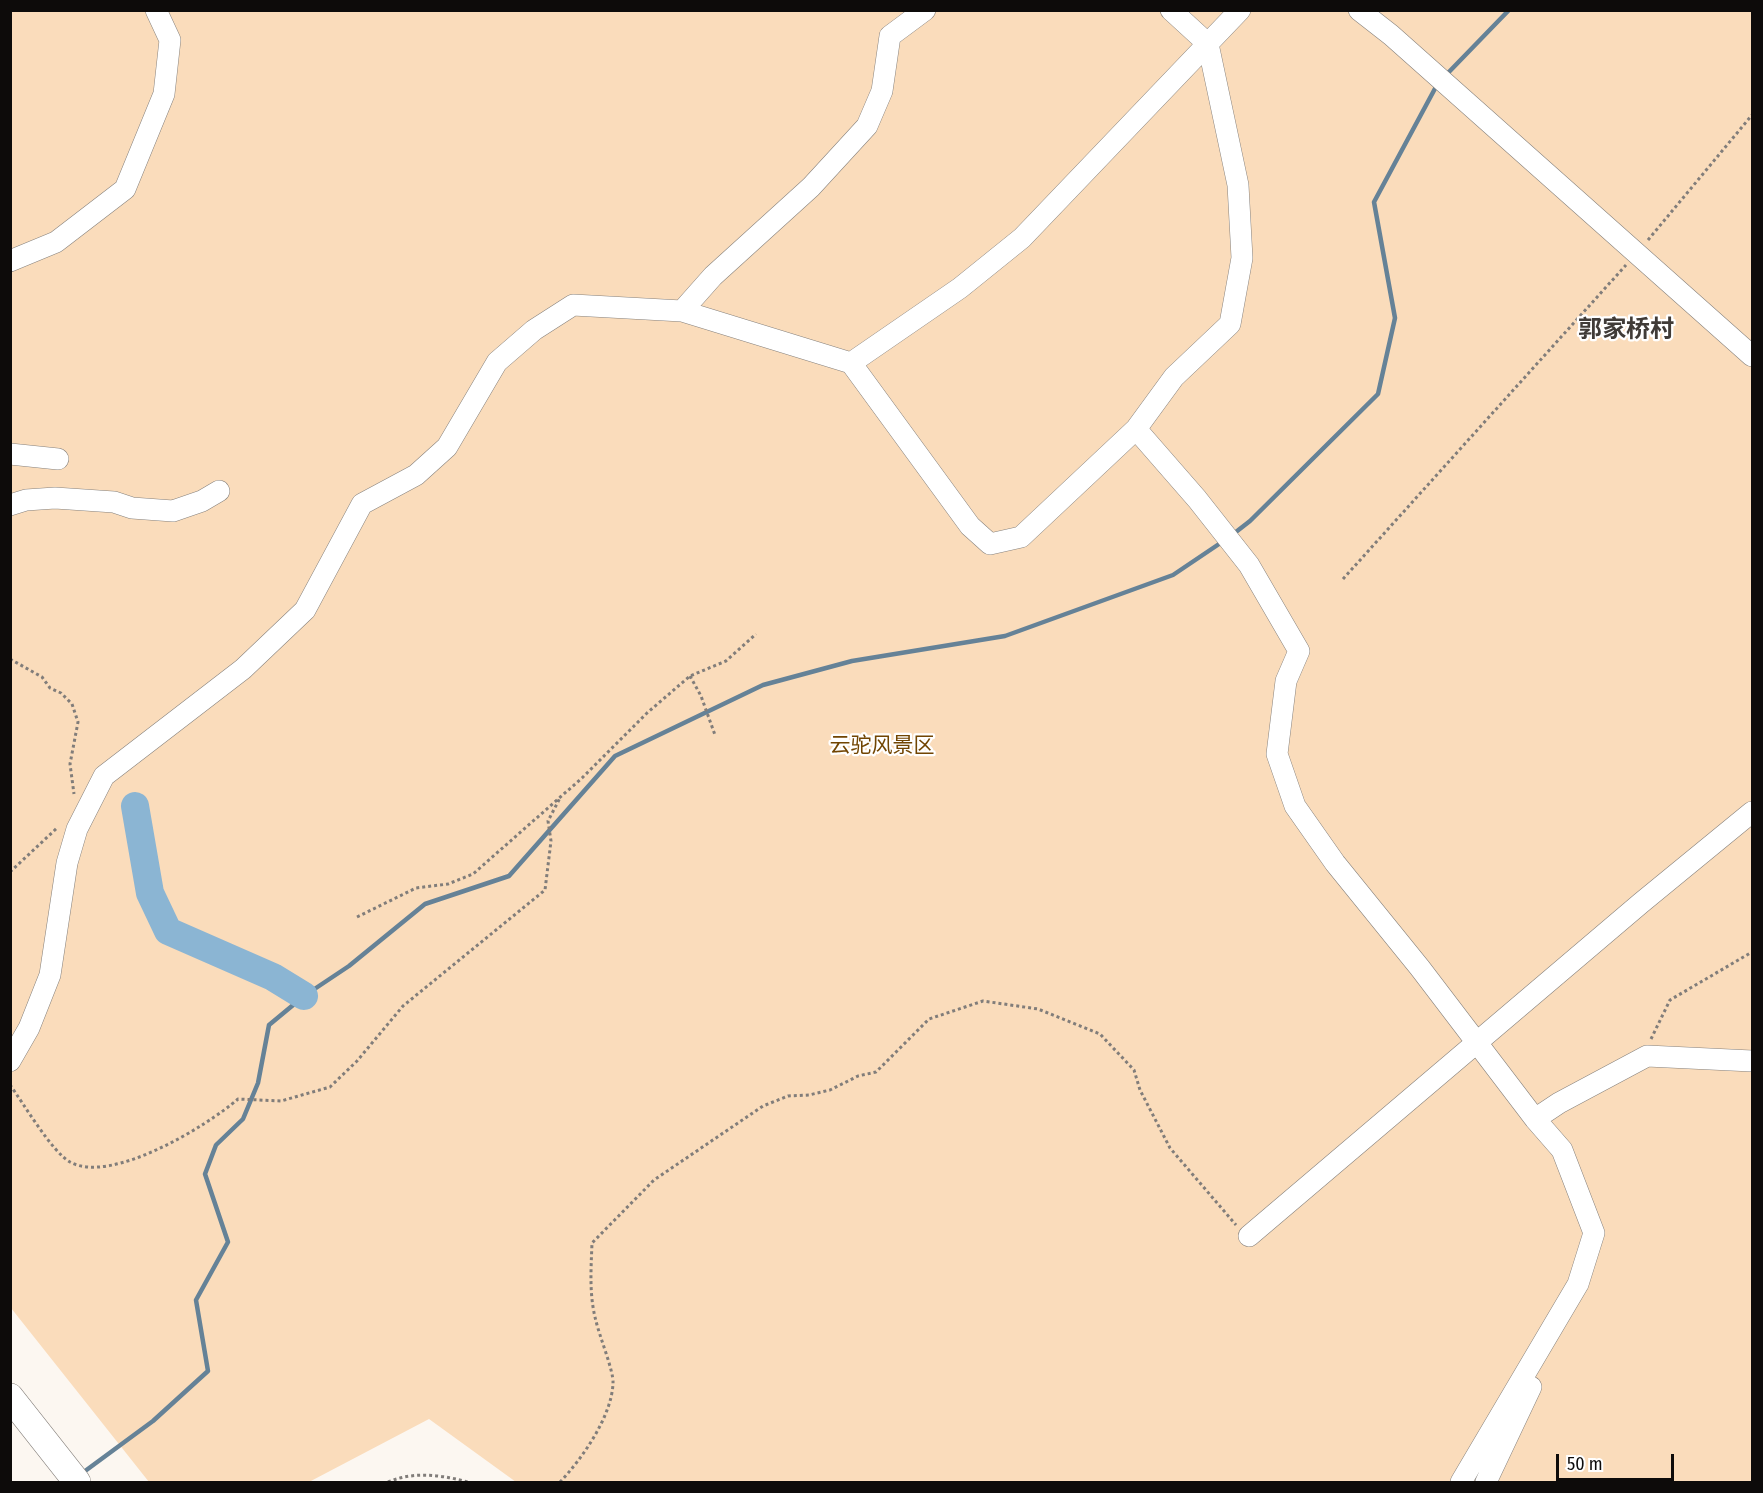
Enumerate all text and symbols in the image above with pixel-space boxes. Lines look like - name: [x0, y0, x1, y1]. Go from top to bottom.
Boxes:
- district label: 郭家桥村: [1578, 316, 1674, 344]
- park label: 云驼风景区: [830, 733, 934, 759]
- scale bar: [1559, 1442, 1678, 1480]
- text: 50 m: [1567, 1453, 1603, 1475]

